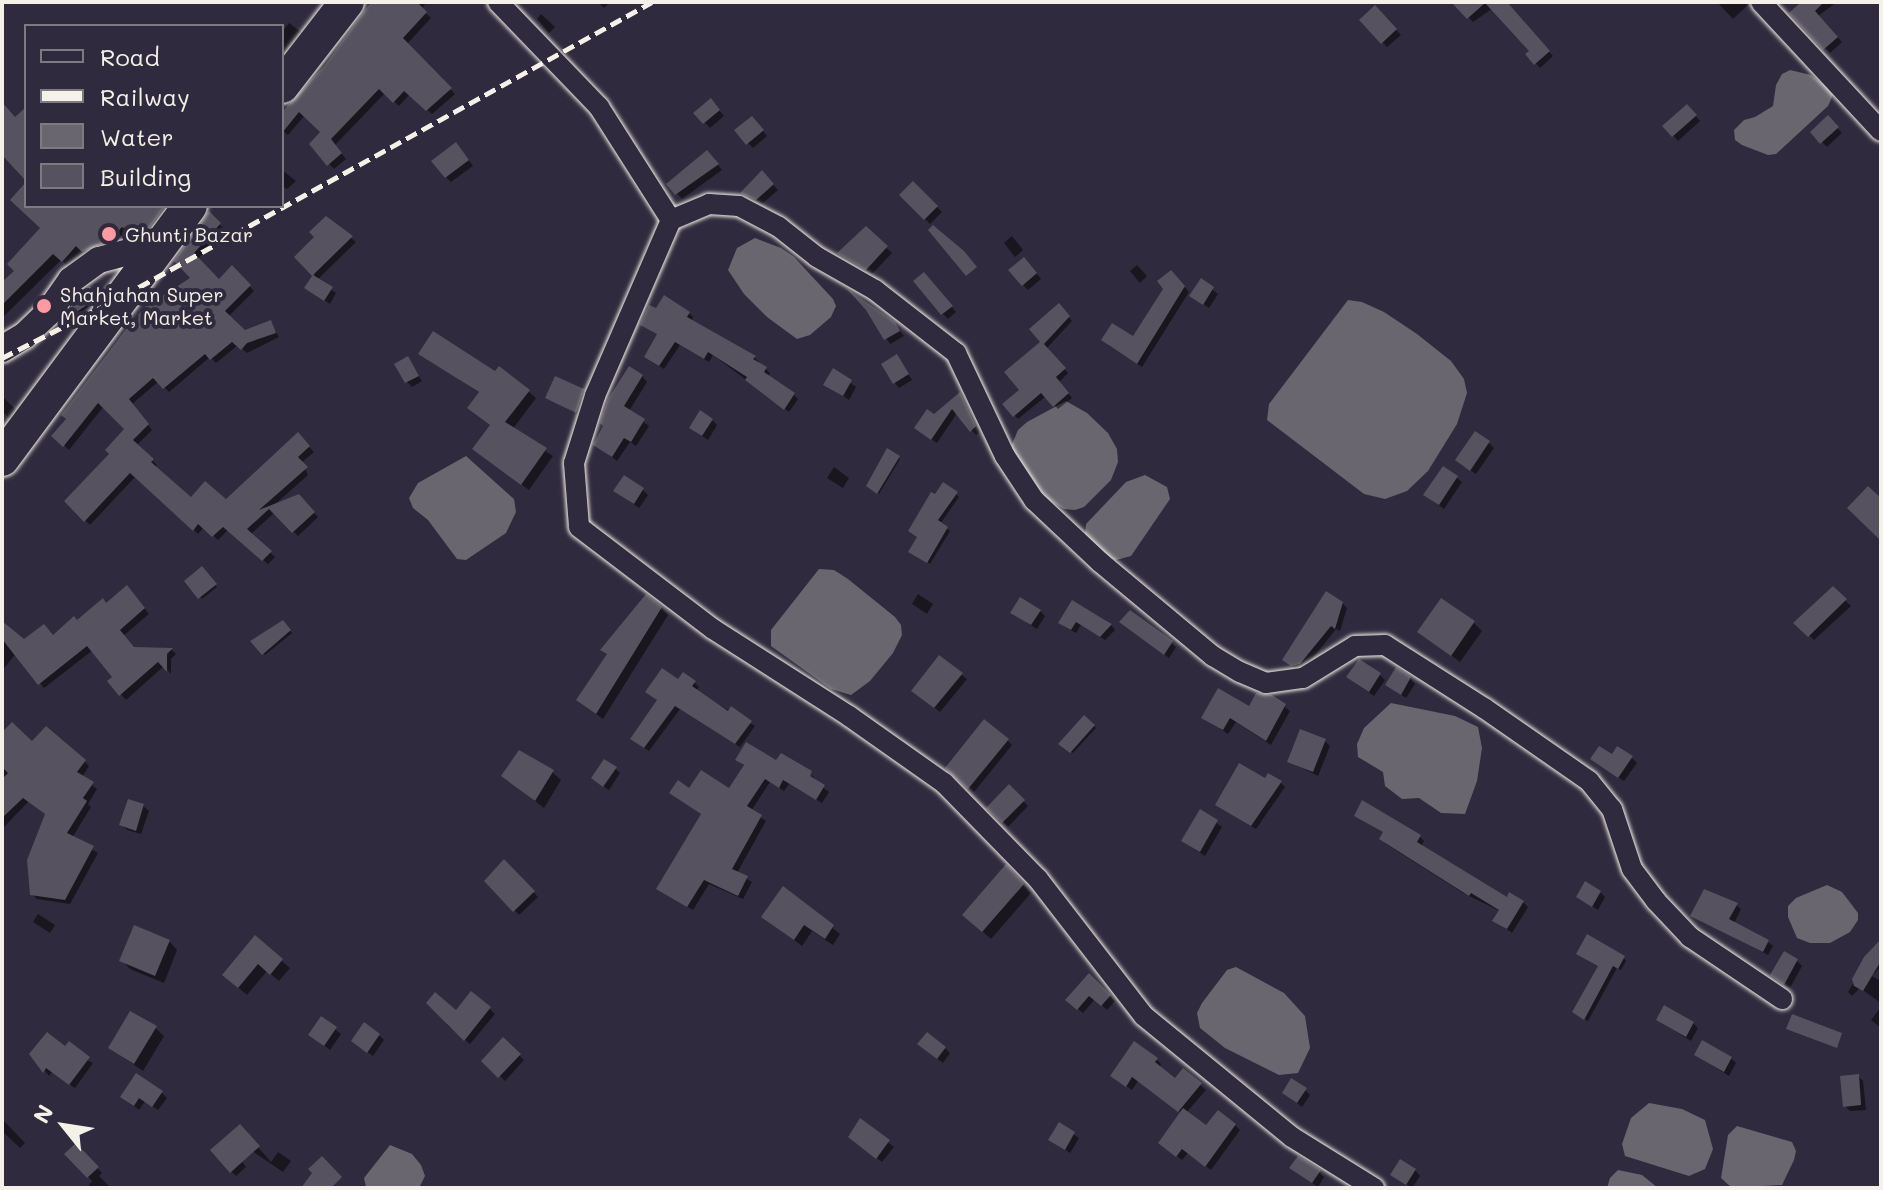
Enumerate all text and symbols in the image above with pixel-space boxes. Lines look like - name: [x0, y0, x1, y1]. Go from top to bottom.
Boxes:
- legend: [24, 24, 284, 208]
- text: Road: [100, 41, 160, 72]
- text: Railway: [100, 81, 190, 112]
- text: Water: [100, 121, 174, 152]
- text: Building: [100, 161, 191, 192]
- place label: Ghunti Bazar: [125, 222, 253, 246]
- marker: Ghunti Bazar: [100, 225, 118, 243]
- place label: Shahjahan Super Market, Market: [60, 282, 224, 329]
- marker: Shahjahan Super Market, Market: [35, 297, 53, 315]
- north arrow: [24, 1086, 104, 1166]
- text: N: [26, 1099, 60, 1128]

